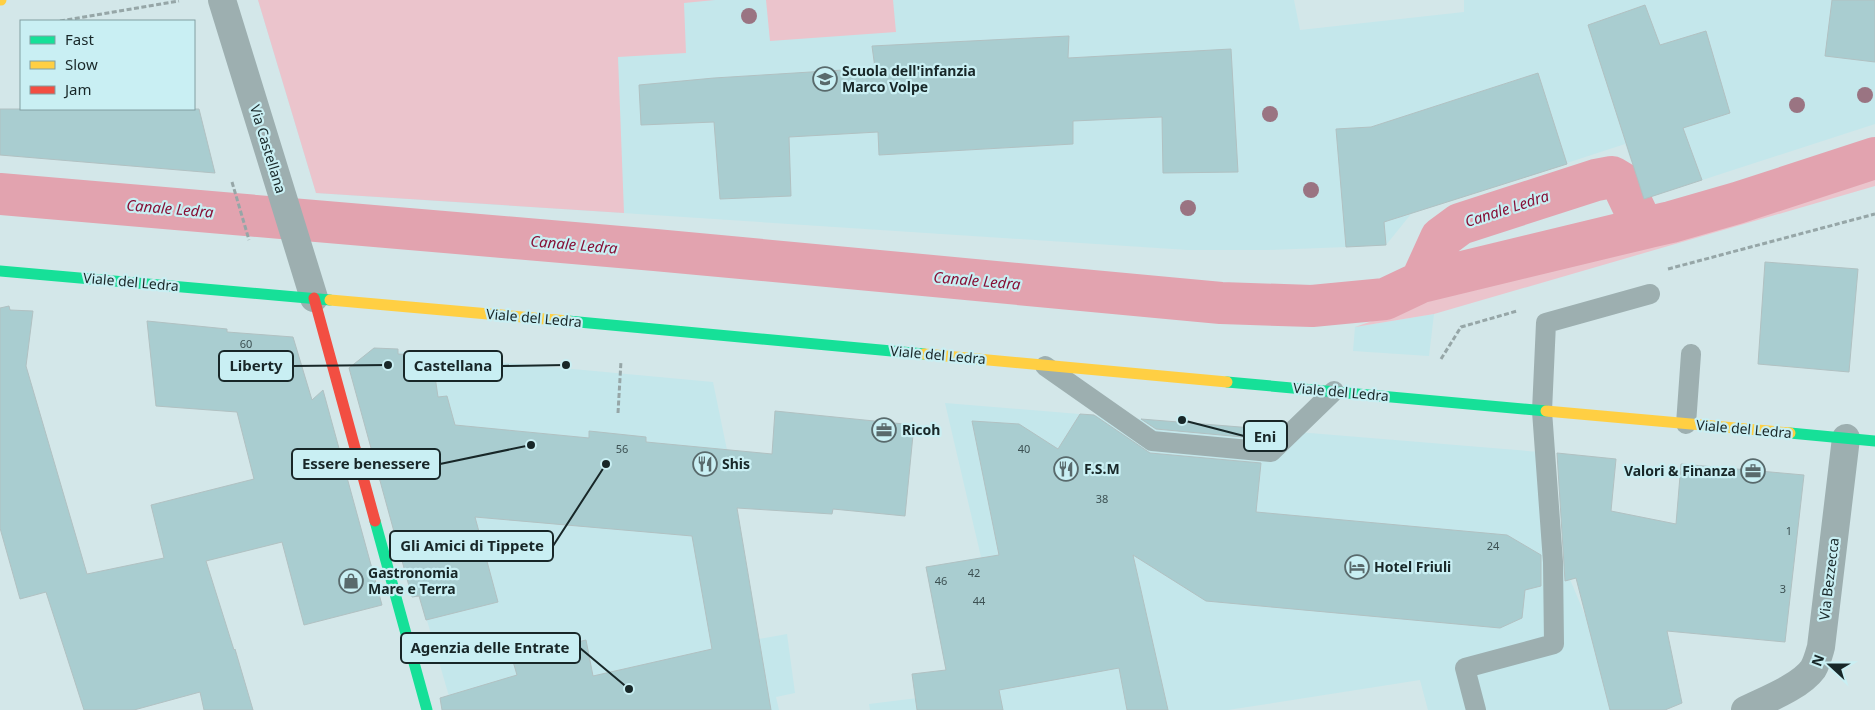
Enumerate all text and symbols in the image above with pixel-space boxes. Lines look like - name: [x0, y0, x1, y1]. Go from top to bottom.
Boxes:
- legend: [20, 20, 195, 110]
- text: Fast: [65, 29, 94, 49]
- text: Slow: [65, 54, 98, 74]
- place label: Scuola dell'infanzia Marco Volpe: [842, 61, 976, 96]
- school or university icon: Scuola dell'infanzia Marco Volpe: [812, 66, 838, 92]
- text: Jam: [63, 79, 92, 99]
- street label: Via Castellana: [246, 102, 291, 195]
- water label: Canale Ledra: [1462, 185, 1552, 231]
- water label: Canale Ledra: [126, 194, 215, 222]
- water label: Canale Ledra: [530, 230, 619, 258]
- water label: Canale Ledra: [933, 266, 1022, 294]
- street label: Viale del Ledra: [82, 268, 180, 295]
- street label: Viale del Ledra: [485, 304, 583, 331]
- house number: 60: [240, 336, 252, 351]
- street label: Viale del Ledra: [889, 341, 987, 368]
- callout: Liberty: [219, 351, 293, 381]
- callout: Castellana: [404, 351, 502, 381]
- text: Liberty: [229, 355, 283, 375]
- text: Castellana: [414, 355, 492, 375]
- street label: Viale del Ledra: [1292, 378, 1390, 405]
- street label: Viale del Ledra: [1695, 415, 1793, 442]
- office icon: Ricoh: [871, 417, 897, 443]
- place label: Ricoh: [902, 420, 940, 439]
- callout: Eni: [1244, 421, 1287, 451]
- text: Eni: [1254, 426, 1276, 446]
- house number: 56: [616, 441, 628, 456]
- house number: 40: [1018, 441, 1030, 456]
- callout: Essere benessere: [292, 449, 440, 479]
- restaurant icon: Shis: [692, 451, 718, 477]
- text: Essere benessere: [302, 453, 430, 473]
- place label: Shis: [722, 454, 750, 473]
- restaurant icon: F.S.M: [1053, 456, 1079, 482]
- office icon: Valori & Finanza: [1740, 458, 1766, 484]
- place label: F.S.M: [1084, 459, 1120, 478]
- place label: Valori & Finanza: [1624, 461, 1736, 480]
- house number: 38: [1096, 491, 1108, 506]
- house number: 1: [1786, 523, 1792, 538]
- callout: Gli Amici di Tippete: [390, 531, 553, 561]
- text: Gli Amici di Tippete: [400, 535, 544, 555]
- street label: Via Bezzecca: [1814, 537, 1843, 621]
- house number: 24: [1487, 538, 1500, 553]
- hotel icon: Hotel Friuli: [1344, 554, 1370, 580]
- place label: Hotel Friuli: [1374, 557, 1451, 576]
- place label: Gastronomia Mare e Terra: [368, 563, 458, 598]
- house number: 42: [968, 565, 980, 580]
- shop icon: Gastronomia Mare e Terra: [338, 568, 364, 594]
- house number: 46: [935, 573, 947, 588]
- house number: 3: [1780, 581, 1786, 596]
- house number: 44: [973, 593, 986, 608]
- callout: Agenzia delle Entrate: [401, 633, 580, 663]
- text: Agenzia delle Entrate: [410, 637, 570, 657]
- north arrow: [1805, 640, 1855, 690]
- text: N: [1806, 651, 1828, 669]

